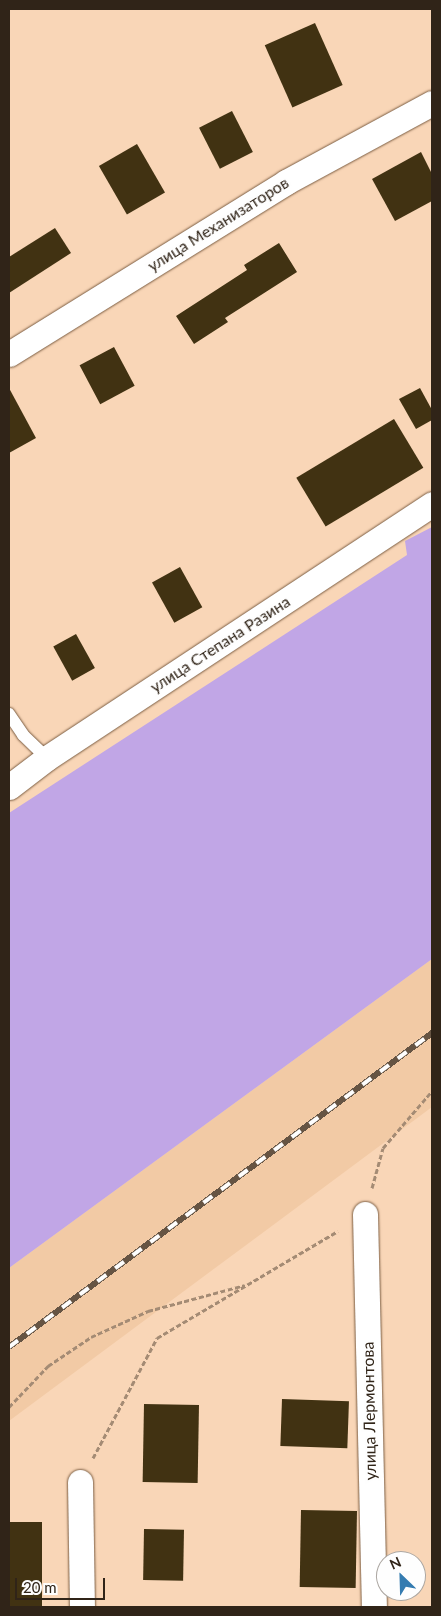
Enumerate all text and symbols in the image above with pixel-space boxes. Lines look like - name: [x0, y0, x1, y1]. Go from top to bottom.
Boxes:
- street label: улица Механизаторов: [144, 173, 292, 275]
- street label: улица Степана Разина: [146, 592, 294, 696]
- street label: улица Лермонтова: [358, 1342, 380, 1480]
- north arrow: [376, 1551, 426, 1601]
- text: N: [387, 1553, 403, 1573]
- scale bar: [18, 1568, 108, 1600]
- text: 20 m: [23, 1578, 57, 1596]

